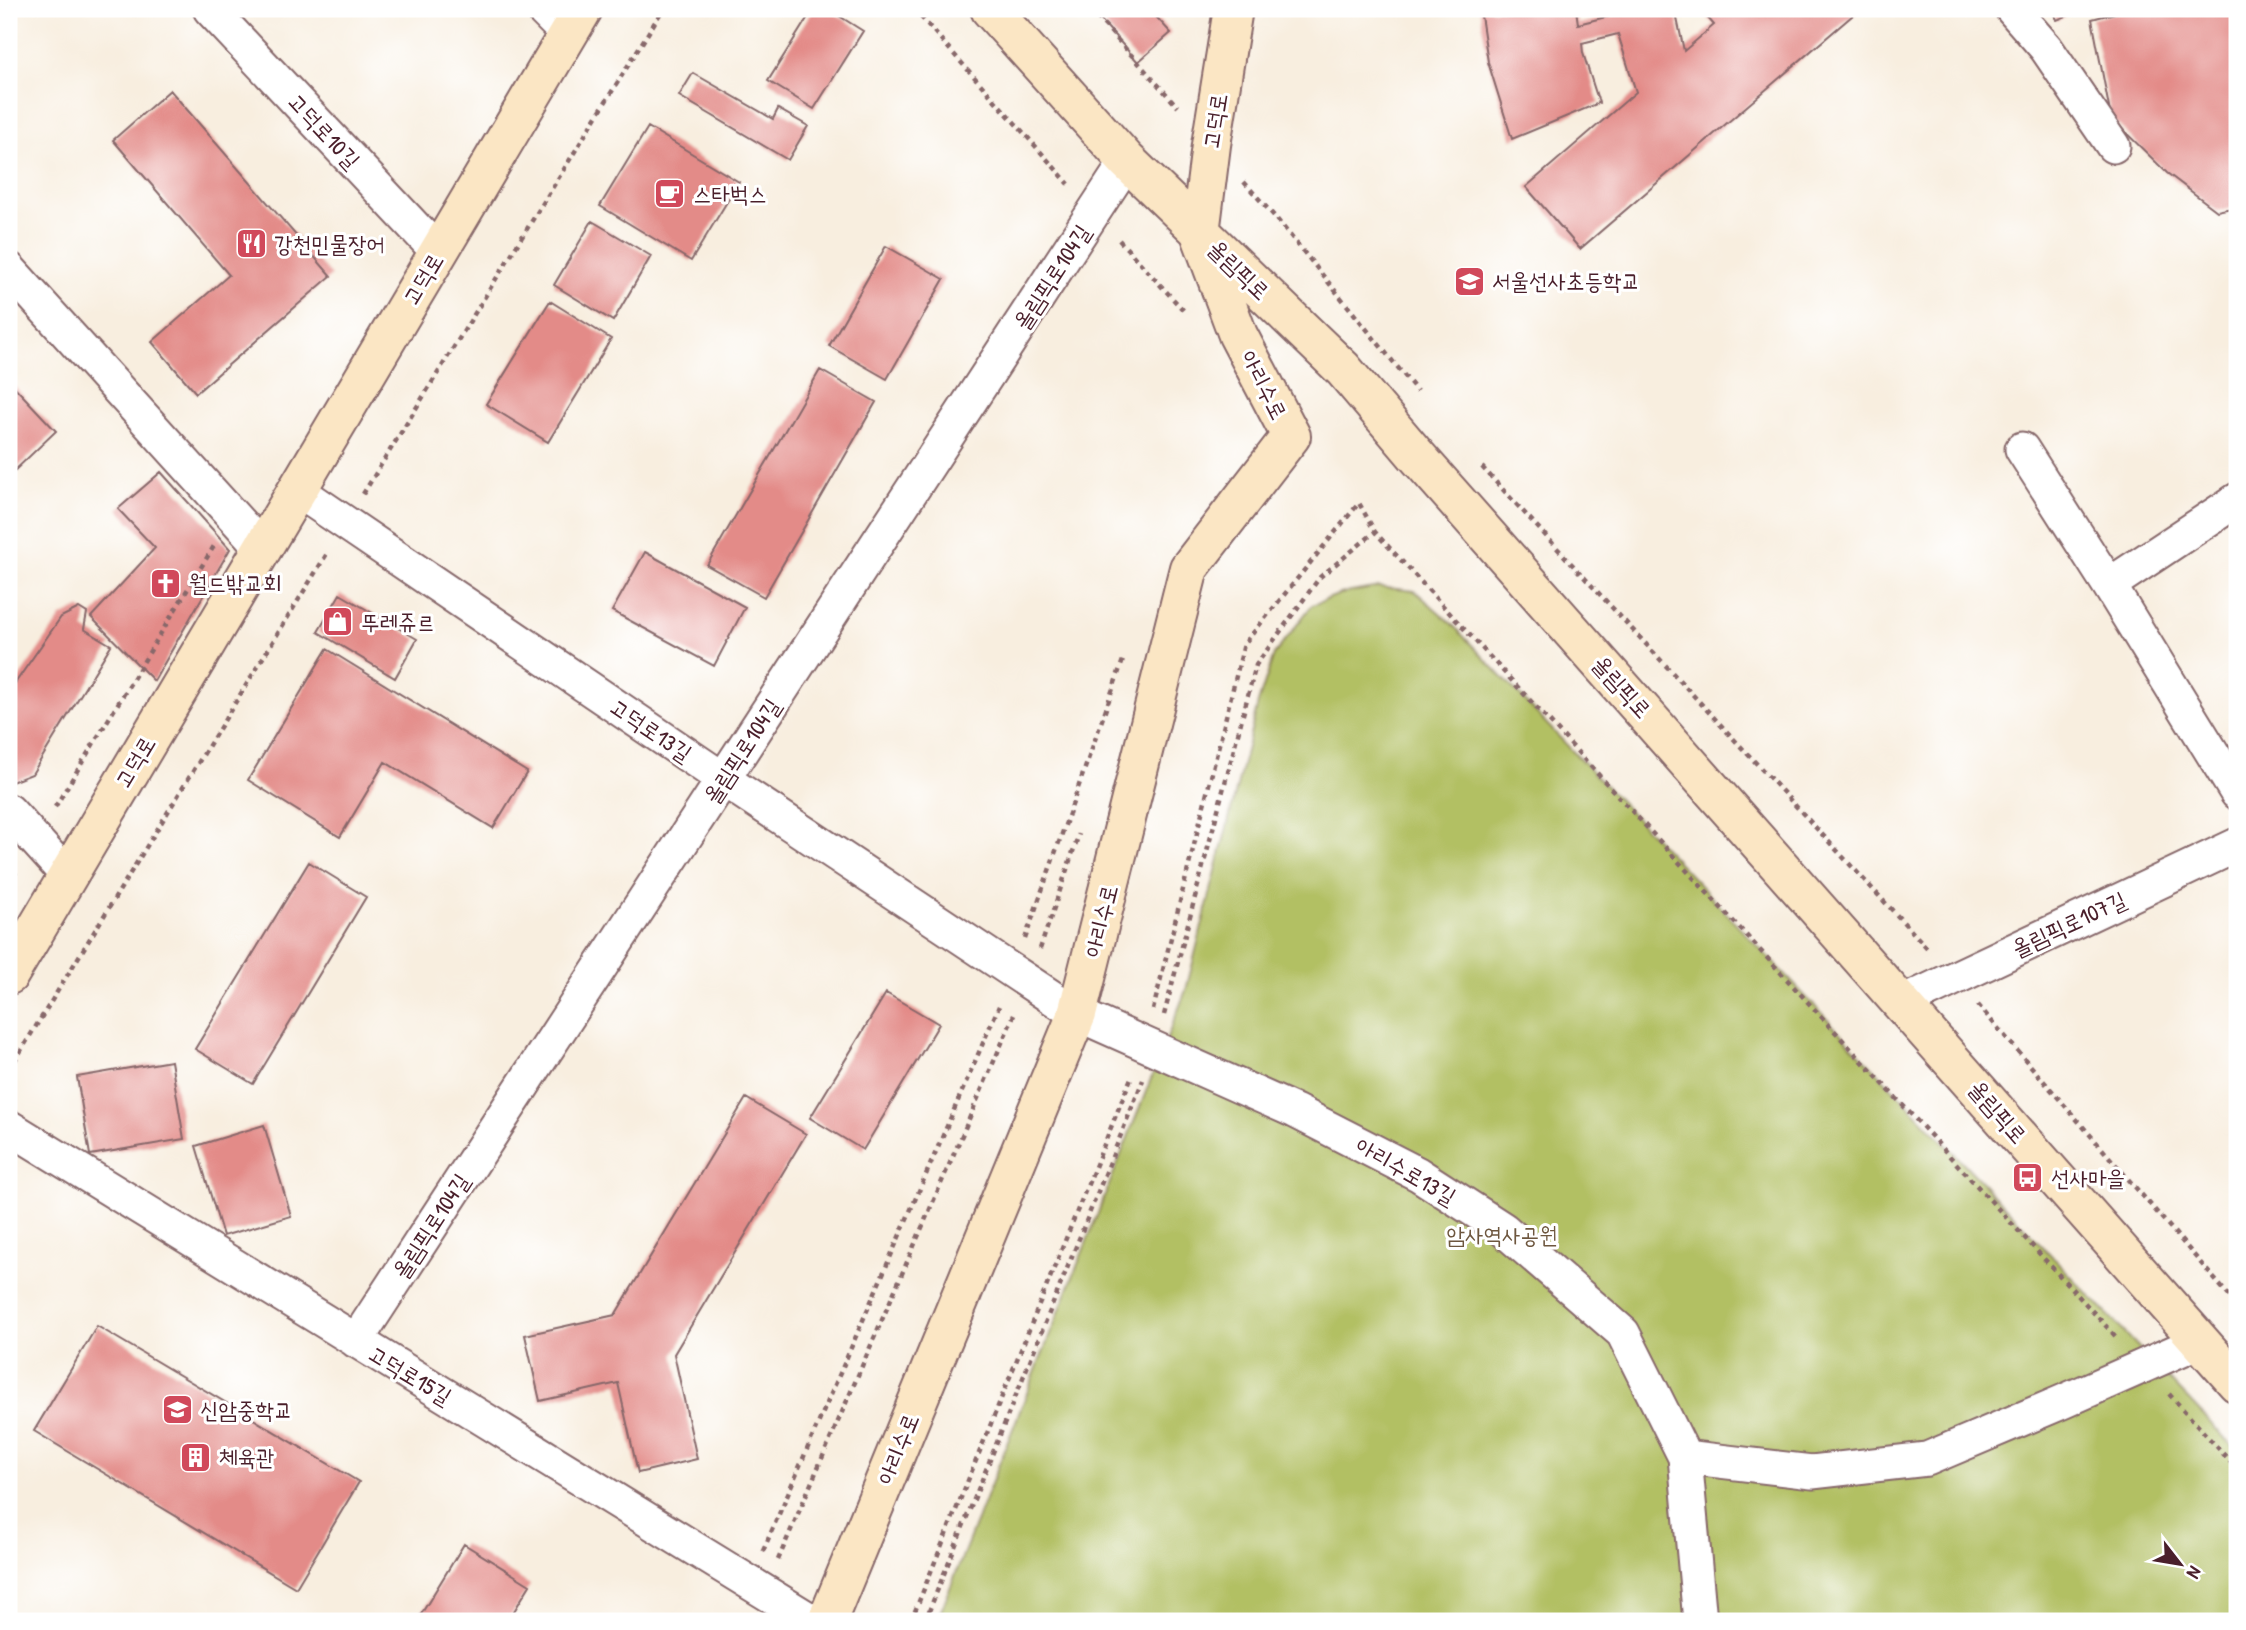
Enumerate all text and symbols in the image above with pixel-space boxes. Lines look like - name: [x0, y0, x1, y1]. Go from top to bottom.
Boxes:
- street label: 고덕로10길: [281, 86, 367, 175]
- street label: 고덕로: [1195, 91, 1234, 151]
- cafe icon: 스타벅스: [653, 177, 687, 211]
- place label: 스타벅스: [693, 178, 767, 209]
- street label: 올림픽로104길: [1006, 218, 1097, 335]
- restaurant icon: 강천민물장어: [234, 227, 268, 261]
- place label: 강천민물장어: [274, 228, 385, 259]
- street label: 올림픽로: [1202, 233, 1277, 307]
- street label: 고덕로: [395, 247, 450, 311]
- school or university icon: 서울선사초등학교: [1452, 264, 1486, 298]
- place label: 서울선사초등학교: [1492, 265, 1640, 296]
- street label: 아리수로: [1234, 345, 1295, 425]
- church icon: 월드밖교회: [149, 566, 183, 600]
- place label: 월드밖교회: [189, 567, 282, 598]
- shop icon: 뚜레쥬르: [321, 605, 355, 639]
- place label: 뚜레쥬르: [361, 606, 435, 637]
- street label: 올림픽로: [1586, 649, 1659, 725]
- street label: 고덕로13길: [604, 691, 698, 768]
- street label: 올림픽로104길: [696, 692, 787, 809]
- street label: 고덕로: [107, 730, 162, 794]
- street label: 아리수로: [1077, 881, 1125, 961]
- street label: 올림픽로107길: [2007, 884, 2131, 963]
- street label: 올림픽로: [1962, 1074, 2034, 1150]
- street label: 아리수로13길: [1350, 1129, 1462, 1212]
- bus stop icon: 선사마을: [2011, 1161, 2045, 1195]
- place label: 선사마을: [2051, 1162, 2125, 1193]
- street label: 올림픽로104길: [385, 1167, 476, 1284]
- park label: 암사역사공원: [1446, 1219, 1558, 1250]
- street label: 고덕로15길: [363, 1338, 458, 1412]
- school or university icon: 신암중학교: [160, 1393, 194, 1427]
- place label: 신암중학교: [200, 1394, 293, 1425]
- street label: 아리수로: [869, 1409, 926, 1489]
- building icon: 체육관: [179, 1440, 213, 1474]
- place label: 체육관: [219, 1441, 275, 1472]
- north arrow: [2144, 1528, 2214, 1598]
- text: N: [2181, 1562, 2208, 1584]

